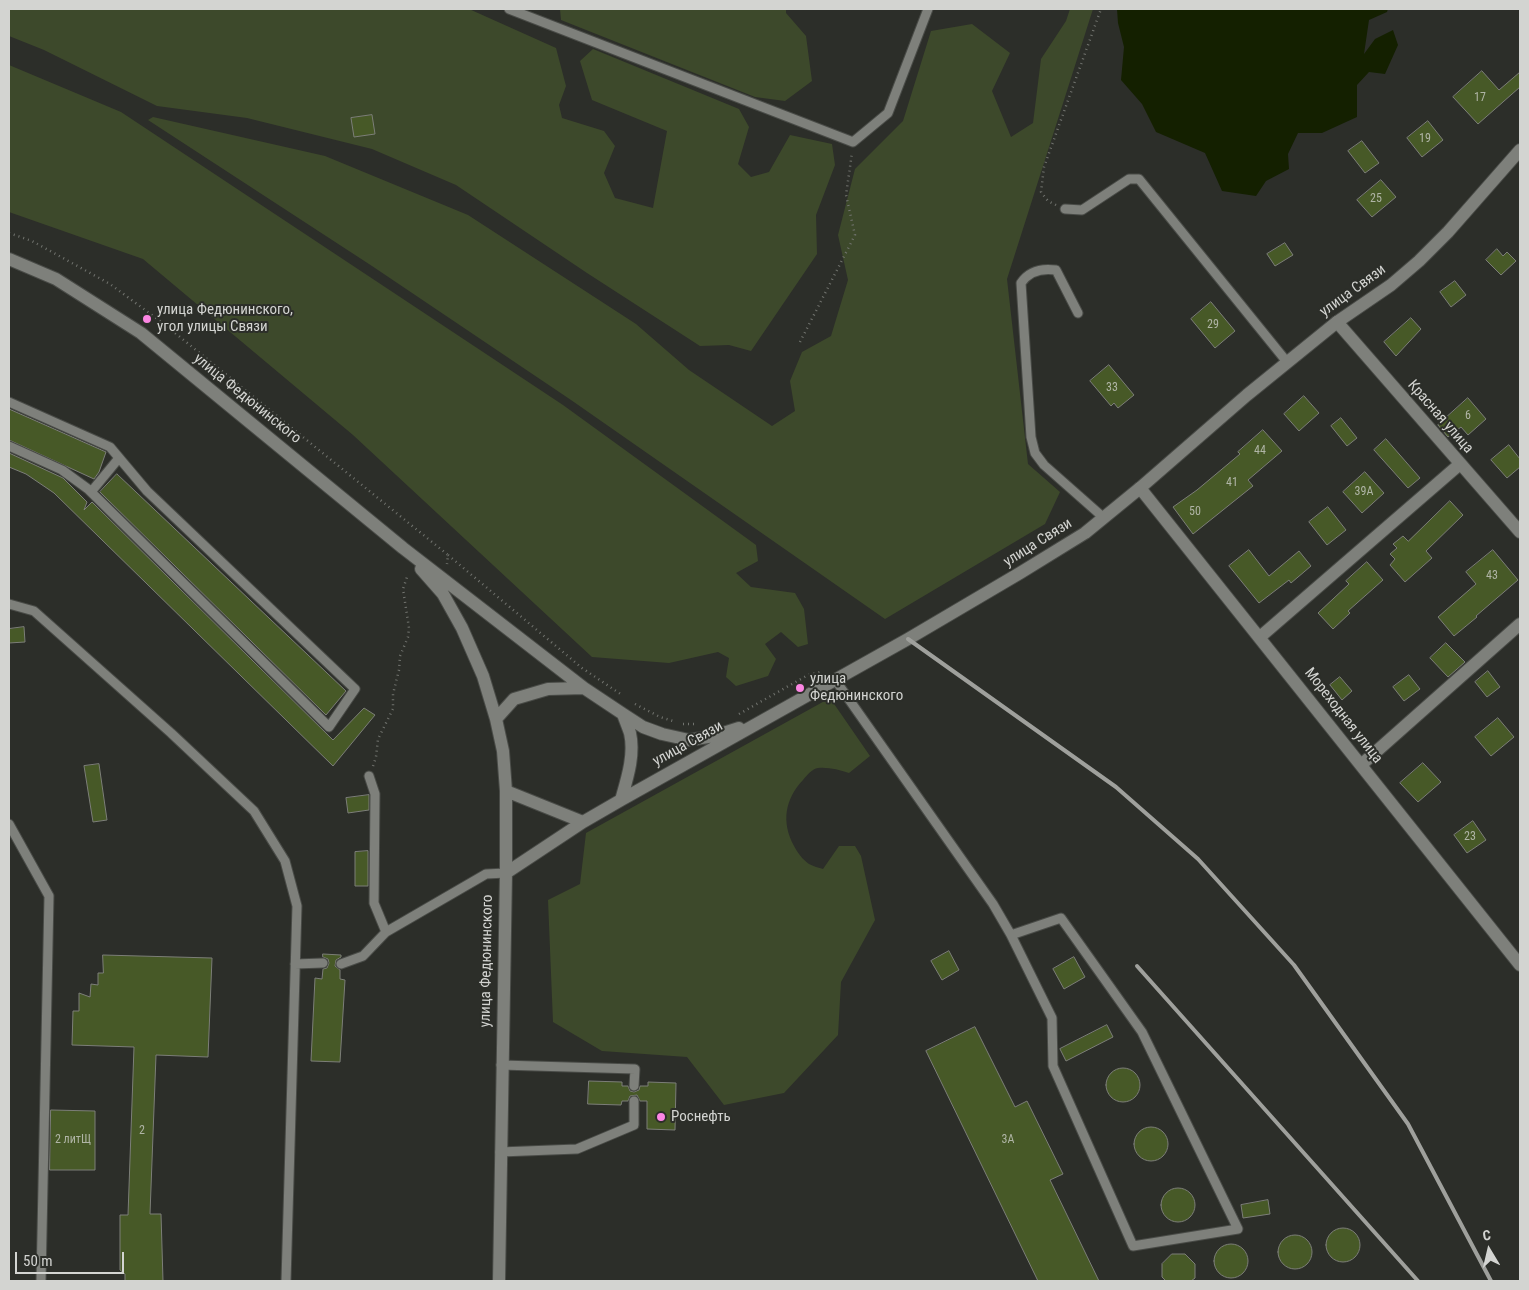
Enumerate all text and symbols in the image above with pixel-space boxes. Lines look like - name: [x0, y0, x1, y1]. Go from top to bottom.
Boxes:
- house number: 17: [1474, 91, 1486, 105]
- house number: 19: [1419, 132, 1431, 146]
- house number: 25: [1370, 192, 1382, 206]
- street label: улица Связи: [1316, 261, 1390, 321]
- place label: улица Федюнинского, угол улицы Связи: [157, 301, 293, 336]
- marker: улица Федюнинского, угол улицы Связи: [141, 313, 153, 325]
- house number: 29: [1207, 318, 1219, 332]
- street label: улица Федюнинского: [190, 350, 304, 448]
- street label: Красная улица: [1403, 377, 1477, 457]
- house number: 33: [1106, 381, 1118, 395]
- house number: 6: [1465, 409, 1471, 423]
- house number: 44: [1254, 444, 1266, 458]
- house number: 41: [1226, 476, 1238, 490]
- house number: 39А: [1355, 485, 1373, 499]
- house number: 50: [1189, 505, 1201, 519]
- street label: улица Связи: [1000, 515, 1076, 571]
- house number: 43: [1486, 569, 1498, 583]
- street label: Мореходная улица: [1300, 665, 1386, 767]
- place label: улица Федюнинского: [810, 670, 903, 705]
- marker: улица Федюнинского: [794, 682, 806, 694]
- street label: улица Связи: [650, 717, 726, 771]
- house number: 23: [1464, 830, 1476, 844]
- street label: улица Федюнинского: [477, 894, 497, 1028]
- place label: Роснефть: [671, 1108, 731, 1126]
- marker: Роснефть: [655, 1111, 667, 1123]
- house number: 2: [139, 1124, 145, 1138]
- house number: 2 литЩ: [55, 1133, 91, 1147]
- house number: 3А: [1002, 1133, 1014, 1147]
- north arrow: [1464, 1225, 1514, 1275]
- text: С: [1481, 1227, 1492, 1244]
- scale bar: [18, 1242, 126, 1274]
- text: 50 m: [23, 1252, 53, 1270]

